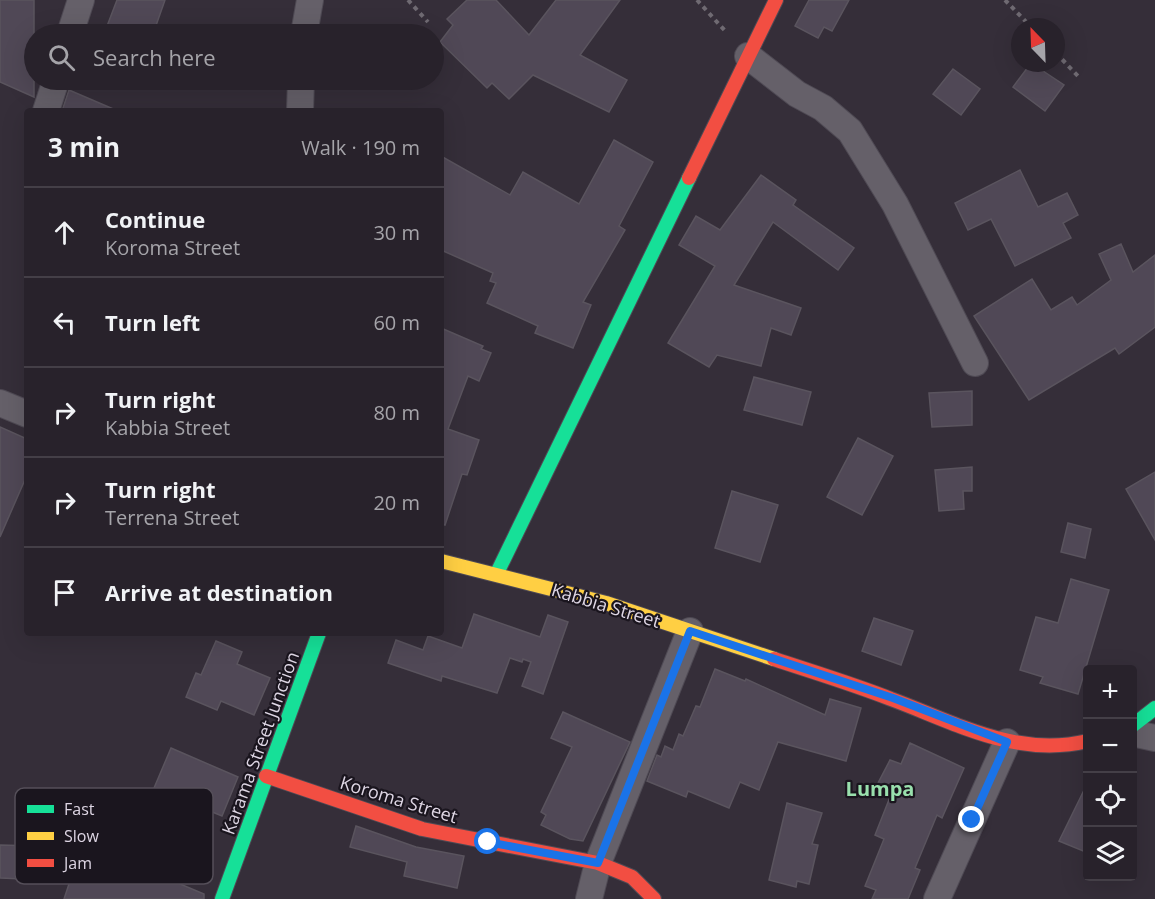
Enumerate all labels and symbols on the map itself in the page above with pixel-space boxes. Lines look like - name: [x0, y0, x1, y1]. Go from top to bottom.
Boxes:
- north arrow: [1011, 18, 1065, 72]
- street label: Kabbia Street: [549, 577, 663, 633]
- street label: Karama Street Junction: [216, 648, 304, 838]
- street label: Koroma Street: [337, 770, 461, 828]
- district label: Lumpa: [846, 775, 914, 802]
- legend: [15, 788, 213, 884]
- text: Fast: [64, 798, 95, 820]
- route end: [958, 806, 984, 832]
- text: Slow: [64, 825, 99, 847]
- route start: [474, 828, 500, 854]
- text: Jam: [62, 852, 92, 874]

